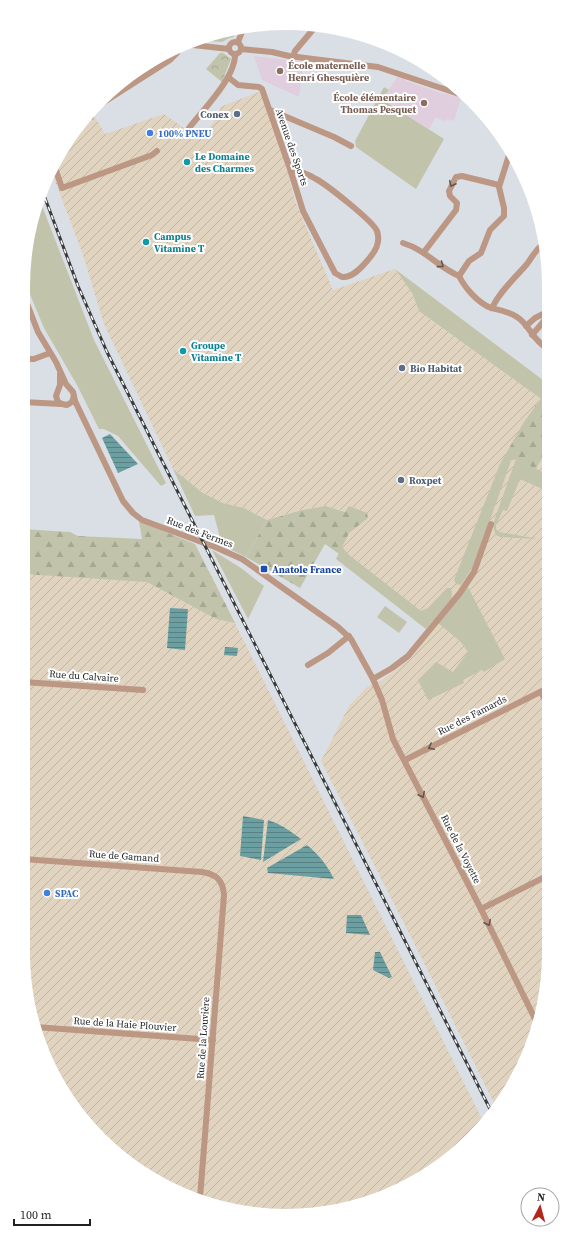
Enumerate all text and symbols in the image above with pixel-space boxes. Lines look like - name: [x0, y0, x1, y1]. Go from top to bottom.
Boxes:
- place label: École maternelle Henri Ghesquière: [288, 59, 369, 84]
- marker: École maternelle Henri Ghesquière: [275, 66, 285, 76]
- place label: École élémentaire Thomas Pesquet: [333, 91, 416, 116]
- marker: École élémentaire Thomas Pesquet: [419, 98, 429, 108]
- street label: Avenue des Sports: [273, 107, 311, 187]
- place label: Conex: [200, 108, 229, 121]
- marker: Conex: [232, 109, 242, 119]
- place label: 100% PNEU: [158, 127, 212, 140]
- marker: 100% PNEU: [145, 128, 155, 138]
- place label: Le Domaine des Charmes: [195, 150, 254, 175]
- marker: Le Domaine des Charmes: [182, 157, 192, 167]
- one-way arrow: [449, 180, 457, 187]
- place label: Campus Vitamine T: [154, 230, 205, 255]
- marker: Campus Vitamine T: [141, 237, 151, 247]
- one-way arrow: [437, 260, 444, 268]
- place label: Groupe Vitamine T: [191, 339, 242, 364]
- marker: Groupe Vitamine T: [178, 346, 188, 356]
- place label: Bio Habitat: [410, 362, 462, 375]
- marker: Bio Habitat: [397, 363, 407, 373]
- place label: Roxpet: [409, 474, 442, 487]
- marker: Roxpet: [396, 475, 406, 485]
- street label: Rue des Fermes: [165, 513, 235, 551]
- place label: Anatole France: [272, 563, 341, 576]
- marker: Anatole France: [259, 564, 269, 574]
- street label: Rue du Calvaire: [49, 667, 119, 685]
- street label: Rue des Famards: [435, 692, 509, 738]
- one-way arrow: [428, 742, 436, 750]
- one-way arrow: [418, 791, 425, 798]
- street label: Rue de la Voyette: [438, 812, 484, 886]
- street label: Rue de Gamand: [88, 847, 160, 865]
- place label: SPAC: [55, 887, 78, 900]
- marker: SPAC: [42, 888, 52, 898]
- one-way arrow: [483, 919, 491, 927]
- street label: Rue de la Louvière: [194, 996, 212, 1080]
- street label: Rue de la Haie Plouvier: [73, 1014, 178, 1034]
- north arrow: [520, 1187, 560, 1227]
- text: N: [536, 1190, 546, 1205]
- scale bar: [14, 1201, 90, 1227]
- text: 100 m: [20, 1207, 52, 1223]

